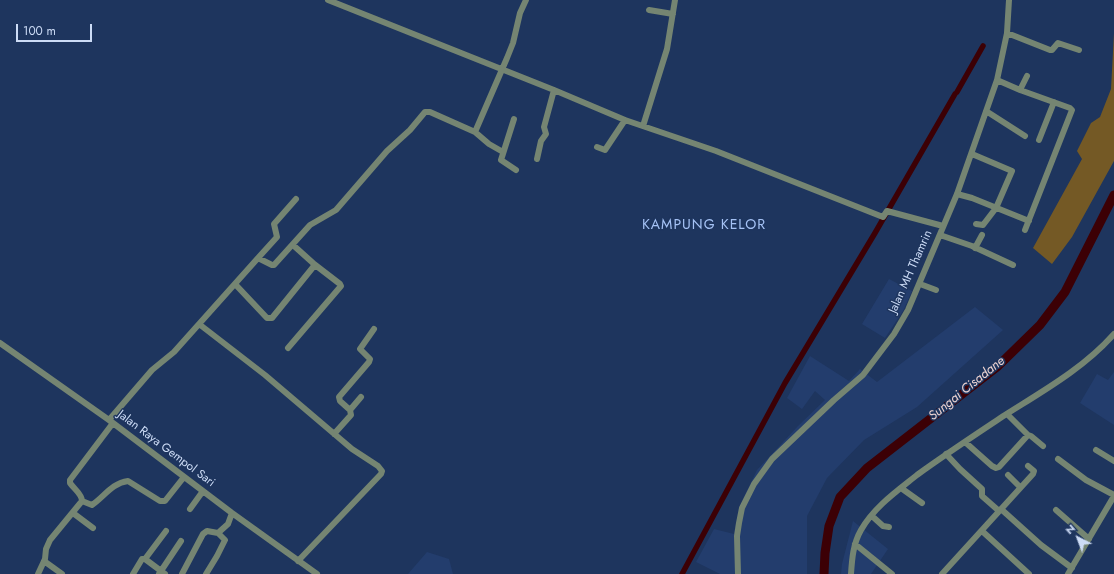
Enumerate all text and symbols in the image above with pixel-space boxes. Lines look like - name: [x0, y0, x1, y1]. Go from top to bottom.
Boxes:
- scale bar: [18, 16, 94, 42]
- text: 100 m: [23, 22, 56, 40]
- district label: KAMPUNG KELOR: [642, 218, 766, 234]
- street label: Jalan MH Thamrin: [886, 228, 936, 316]
- water label: Sungai Cisadane: [926, 354, 1008, 424]
- street label: Jalan Raya Gempol Sari: [114, 408, 218, 490]
- north arrow: [1058, 518, 1098, 558]
- text: N: [1061, 520, 1079, 538]

